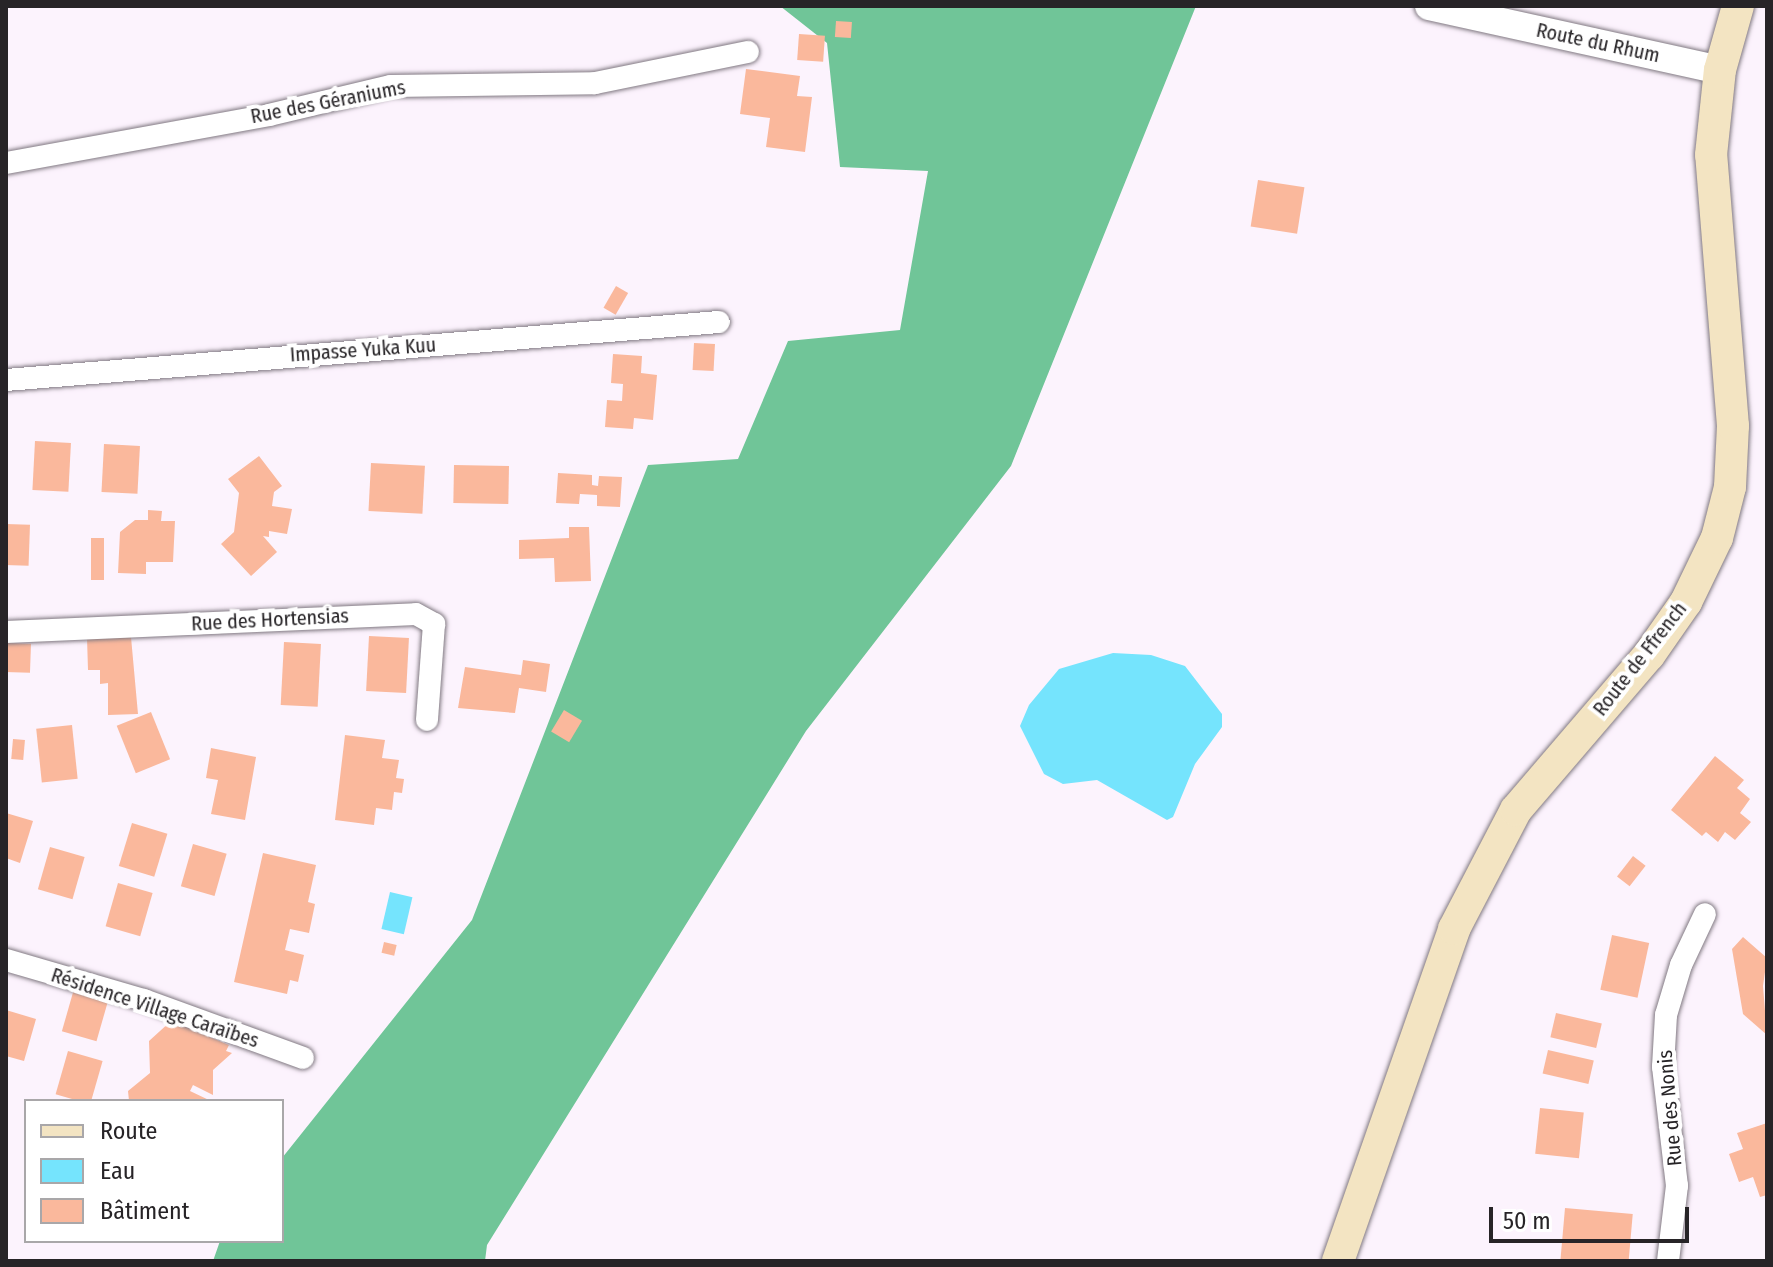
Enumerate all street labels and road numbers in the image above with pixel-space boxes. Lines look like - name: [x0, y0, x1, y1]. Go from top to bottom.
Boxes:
- street label: Route du Rhum: [1534, 18, 1662, 68]
- street label: Rue des Géraniums: [249, 75, 407, 129]
- street label: Impasse Yuka Kuu: [289, 333, 437, 367]
- street label: Route de Ffrench: [1588, 597, 1692, 721]
- street label: Rue des Hortensias: [191, 604, 349, 636]
- street label: Résidence Village Caraïbes: [48, 963, 262, 1053]
- street label: Rue des Nonis: [1653, 1049, 1687, 1167]

